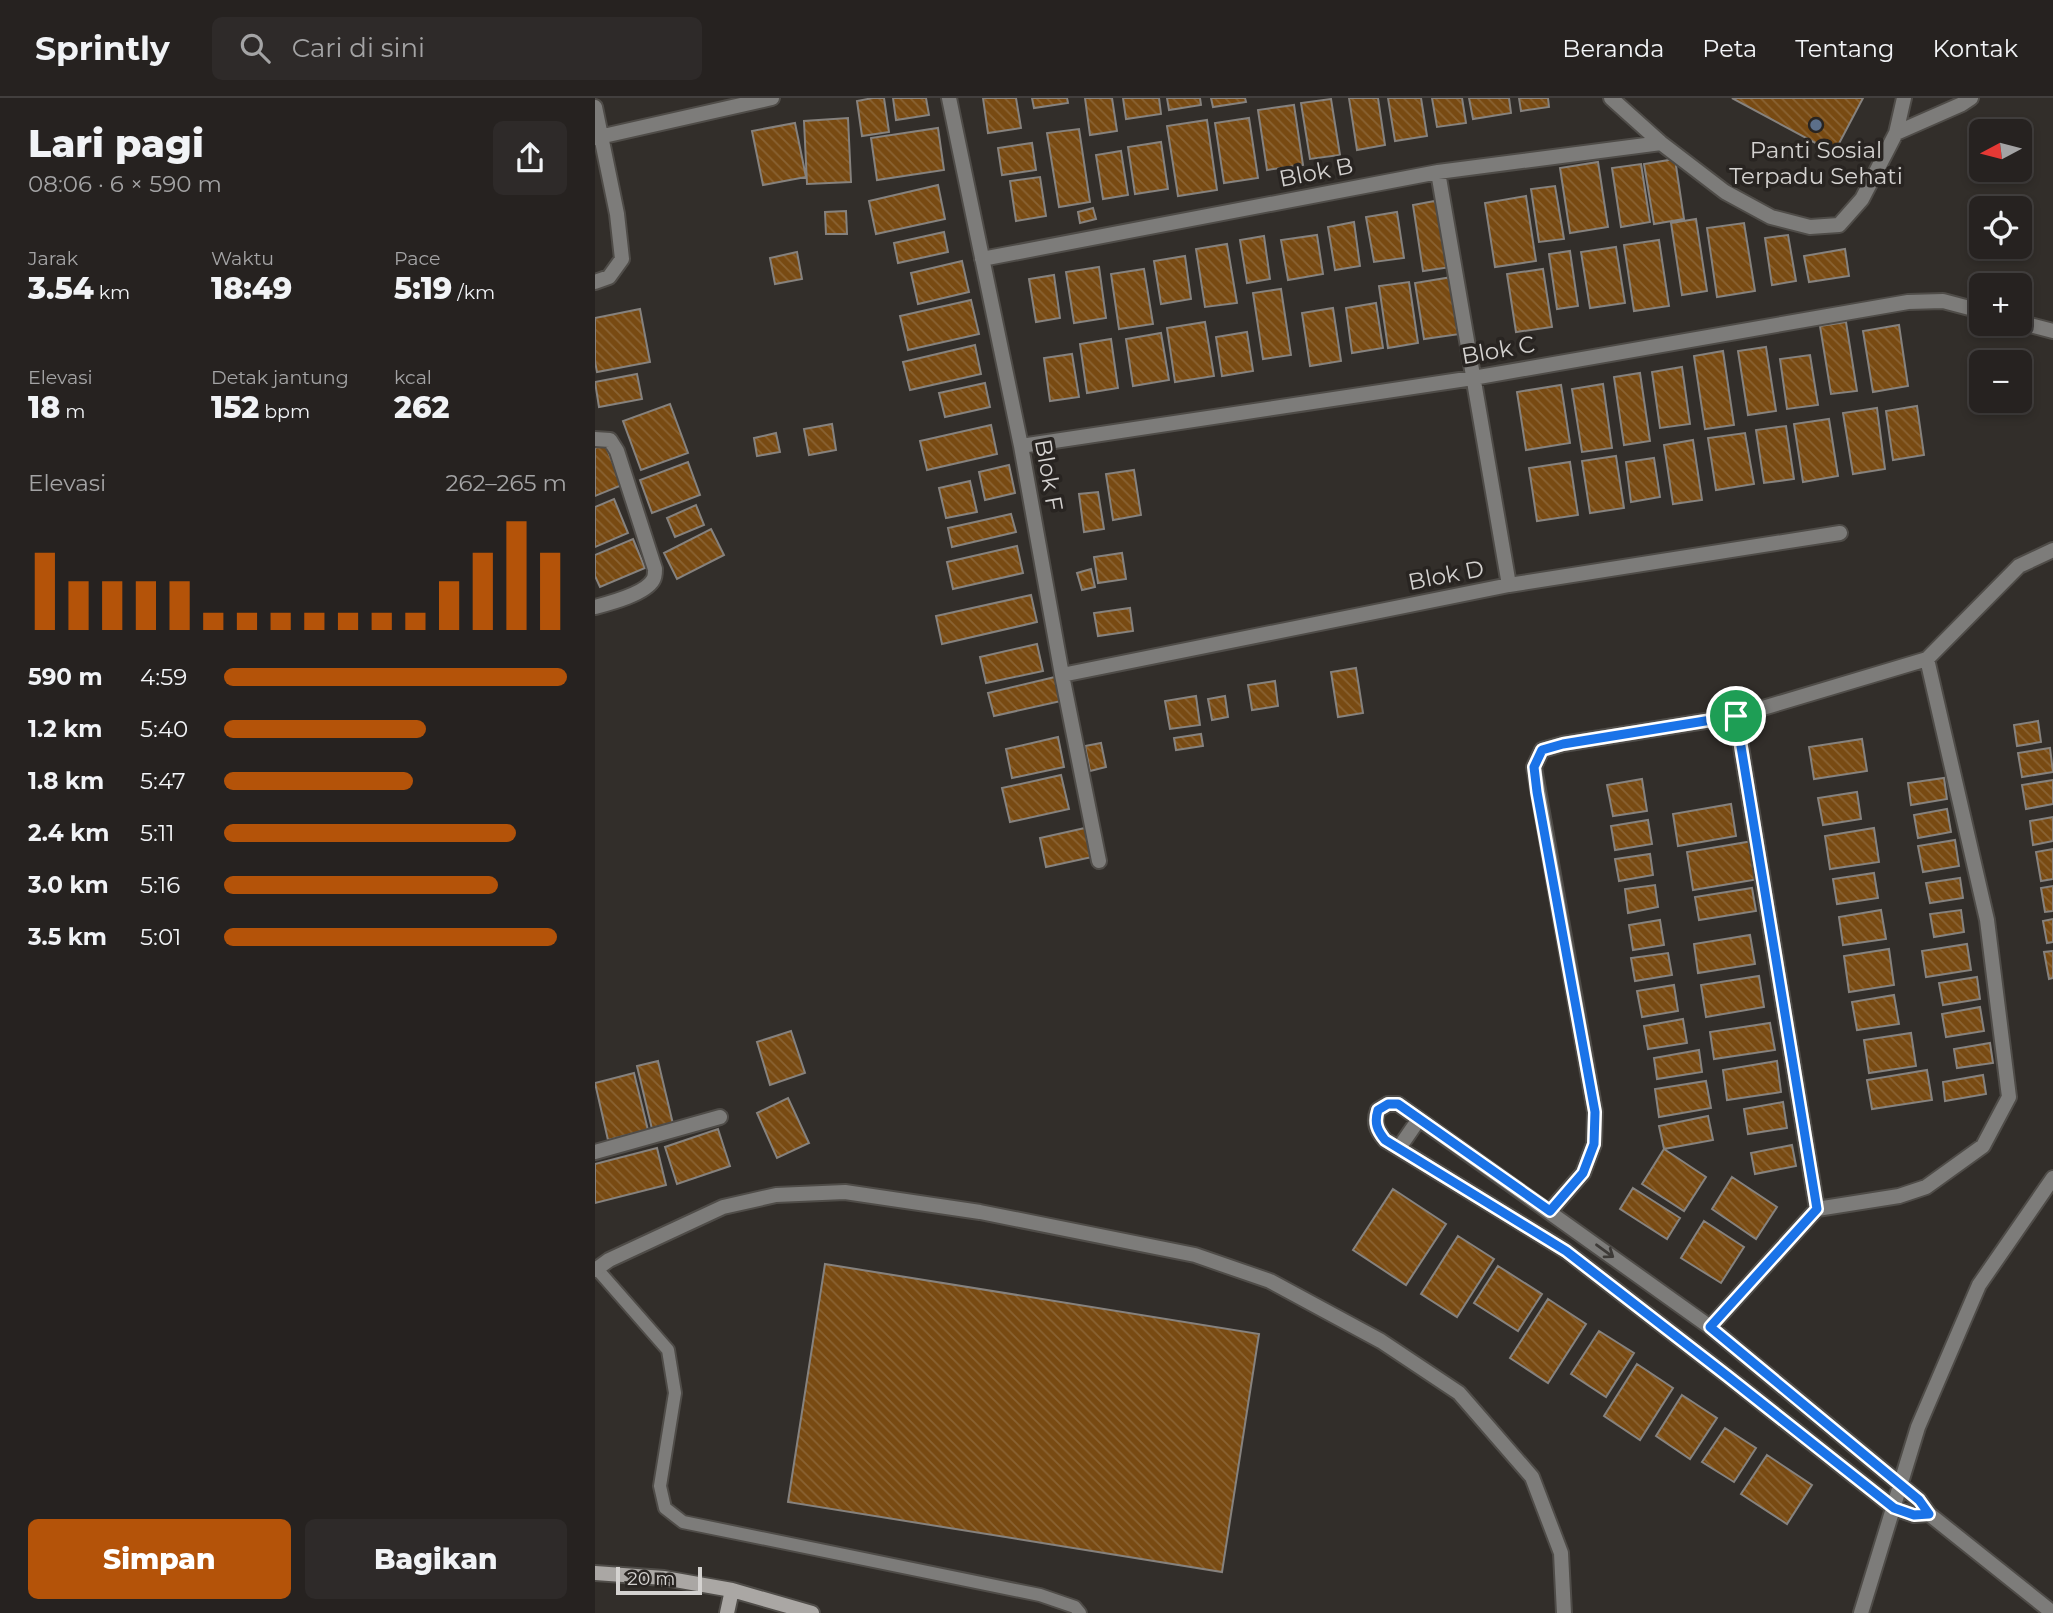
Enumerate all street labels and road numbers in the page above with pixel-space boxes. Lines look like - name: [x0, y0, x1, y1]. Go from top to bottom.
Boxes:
- street label: Blok B: [1276, 151, 1356, 193]
- street label: Blok C: [1459, 330, 1537, 370]
- street label: Blok F: [1029, 437, 1069, 513]
- street label: Blok D: [1406, 554, 1486, 596]

